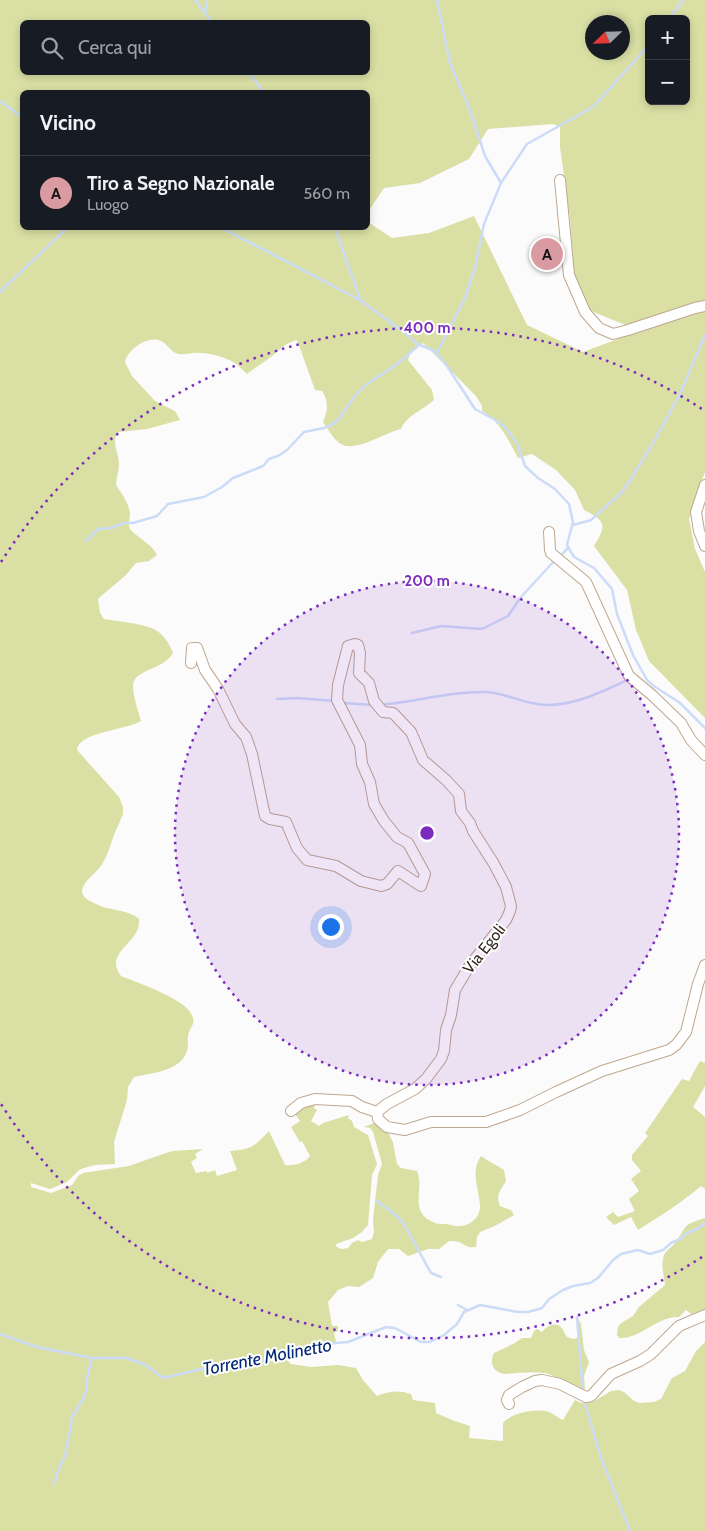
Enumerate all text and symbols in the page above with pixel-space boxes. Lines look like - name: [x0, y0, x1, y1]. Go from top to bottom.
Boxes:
- north arrow: [585, 15, 630, 60]
- map controls: [645, 15, 690, 105]
- button: +: [645, 15, 690, 60]
- search box: [20, 20, 370, 75]
- icon: search: [38, 34, 66, 62]
- text: Cerca qui: [78, 36, 152, 59]
- button: −: [645, 60, 690, 105]
- text: Vicino: [40, 110, 96, 135]
- text: Tiro a Segno Nazionale: [87, 172, 275, 195]
- text: A: [51, 184, 61, 203]
- text: 560 m: [303, 184, 350, 203]
- text: Luogo: [87, 195, 129, 214]
- pin: A: [531, 235, 563, 273]
- text: 400 m: [404, 319, 450, 337]
- text: 200 m: [404, 572, 450, 590]
- centre of rings: [418, 824, 436, 842]
- your location: [318, 914, 344, 940]
- street label: Via Egoli: [459, 920, 509, 978]
- water label: Torrente Molinetto: [200, 1334, 334, 1380]

